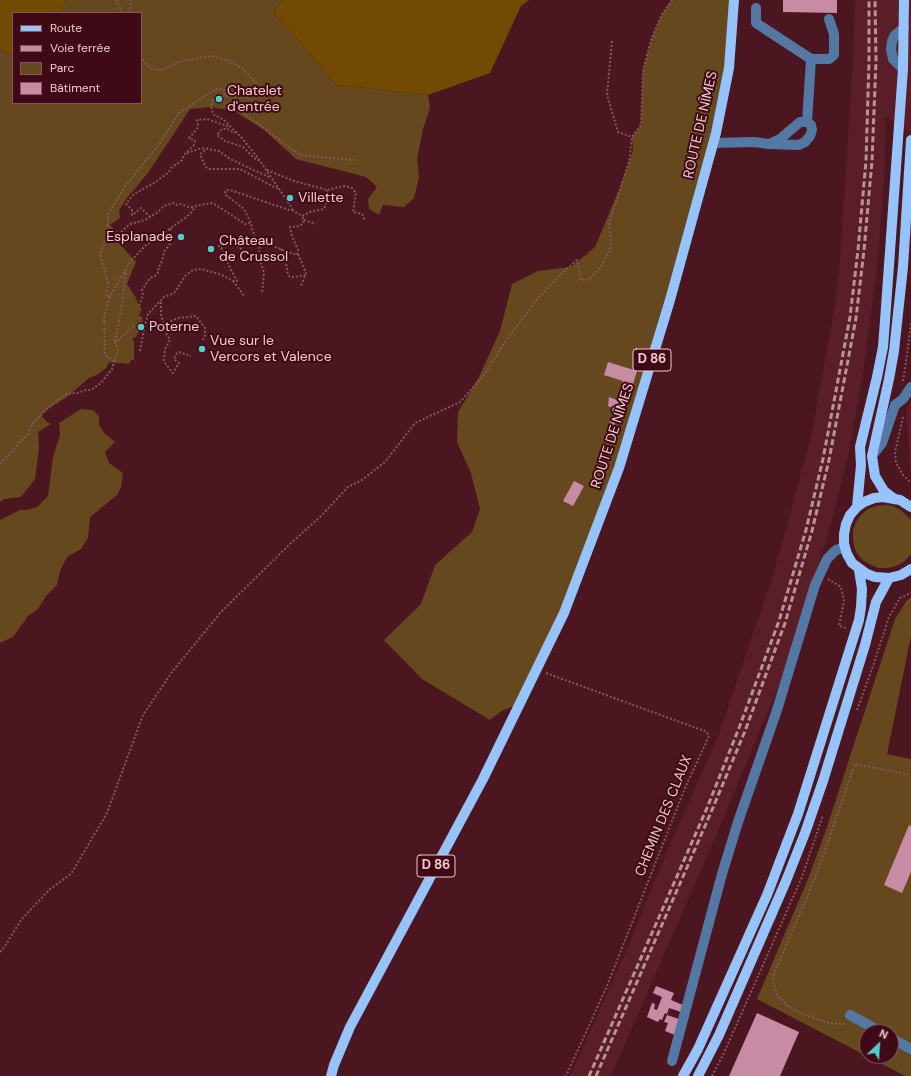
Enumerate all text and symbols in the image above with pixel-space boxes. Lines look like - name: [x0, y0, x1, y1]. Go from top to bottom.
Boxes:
- legend: [12, 12, 142, 104]
- text: Route: [50, 20, 82, 36]
- text: Voie ferrée: [50, 40, 110, 56]
- text: Parc: [50, 60, 74, 76]
- street label: ROUTE DE NÎMES: [680, 70, 722, 180]
- text: Bâtiment: [50, 80, 100, 96]
- place label: Chatelet d'entrée: [227, 83, 282, 116]
- marker: Chatelet d'entrée: [214, 94, 224, 104]
- place label: Villette: [298, 190, 343, 206]
- marker: Villette: [285, 193, 295, 203]
- place label: Esplanade: [106, 229, 173, 245]
- marker: Esplanade: [176, 232, 186, 242]
- place label: Château de Crussol: [219, 233, 288, 266]
- marker: Château de Crussol: [206, 244, 216, 254]
- place label: Poterne: [149, 319, 199, 335]
- marker: Poterne: [136, 322, 146, 332]
- place label: Vue sur le Vercors et Valence: [210, 333, 332, 366]
- marker: Vue sur le Vercors et Valence: [197, 344, 207, 354]
- road number: D 86: [633, 349, 671, 371]
- street label: ROUTE DE NÎMES: [588, 381, 638, 491]
- street label: CHEMIN DES CLAUX: [632, 753, 696, 879]
- road number: D 86: [417, 855, 455, 877]
- north arrow: [859, 1024, 899, 1064]
- text: N: [877, 1026, 890, 1042]

